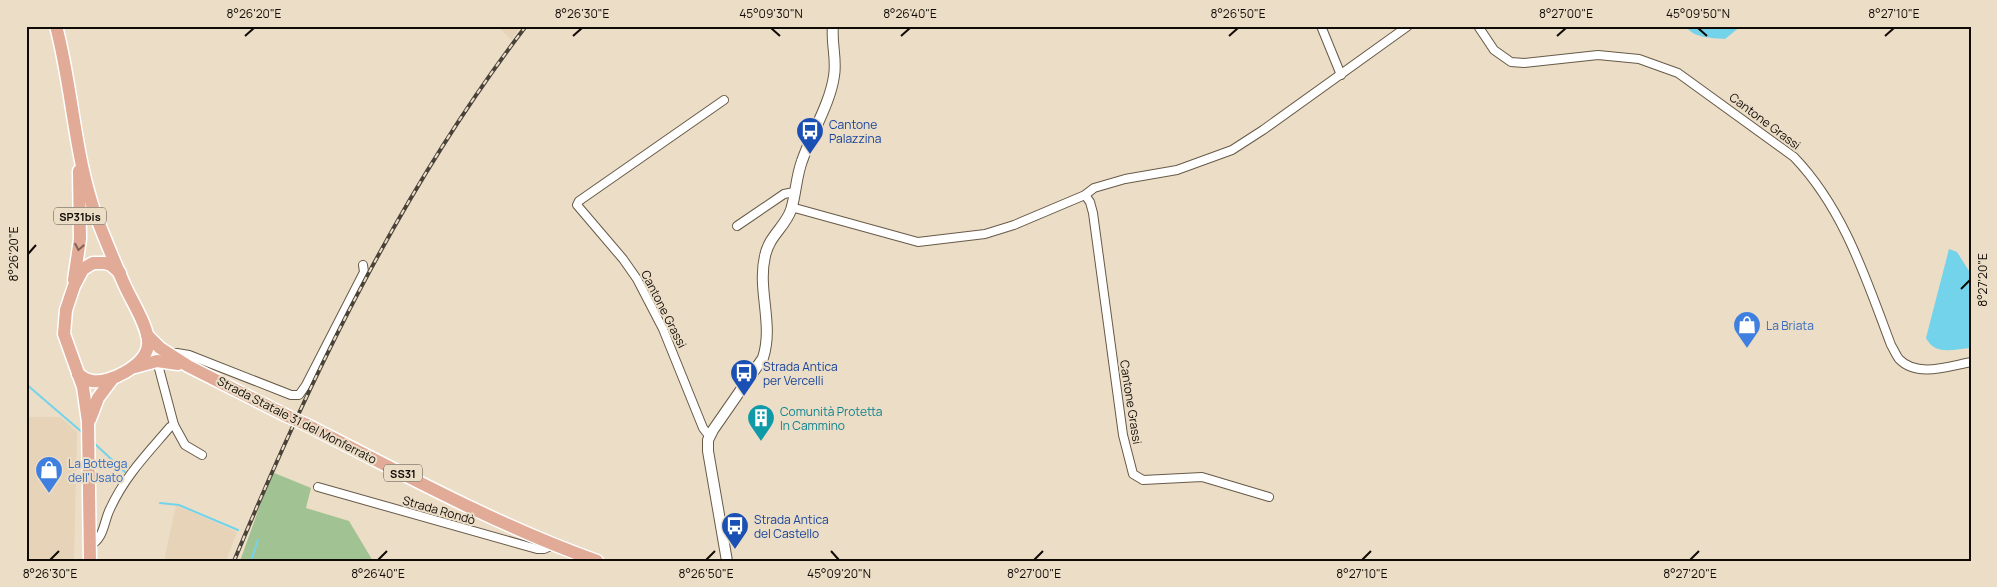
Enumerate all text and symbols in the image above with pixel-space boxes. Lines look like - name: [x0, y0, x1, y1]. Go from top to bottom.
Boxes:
- text: 8°26'20"E: [227, 5, 282, 22]
- text: 8°26'30"E: [555, 5, 610, 22]
- text: 45°09'30"N: [739, 5, 803, 22]
- text: 8°26'40"E: [883, 5, 937, 22]
- text: 8°26'50"E: [1210, 5, 1266, 22]
- text: 8°27'00"E: [1539, 5, 1593, 22]
- text: 45°09'50"N: [1666, 5, 1730, 22]
- text: 8°27'10"E: [1868, 5, 1920, 22]
- street label: Cantone Grassi: [1726, 89, 1804, 153]
- bus stop icon: Cantone Palazzina: [795, 116, 825, 155]
- place label: Cantone Palazzina: [829, 116, 881, 147]
- road number: SP31bis: [54, 208, 106, 225]
- text: 8°26'20"E: [5, 226, 22, 281]
- one-way arrow: [74, 243, 84, 251]
- text: 8°27'20"E: [1974, 253, 1991, 307]
- street label: Cantone Grassi: [637, 267, 691, 351]
- shop icon: La Briata: [1732, 310, 1762, 349]
- place label: La Briata: [1766, 317, 1814, 334]
- bus stop icon: Strada Antica per Vercelli: [729, 358, 759, 397]
- place label: Strada Antica per Vercelli: [763, 358, 838, 389]
- street label: Cantone Grassi: [1116, 359, 1146, 445]
- street label: Strada Statale 31 del Monferrato: [214, 372, 380, 468]
- building icon: Comunità Protetta In Cammino: [746, 403, 776, 442]
- place label: Comunità Protetta In Cammino: [780, 403, 883, 434]
- shop icon: La Bottega dell'Usato: [34, 455, 64, 494]
- place label: La Bottega dell'Usato: [68, 455, 127, 486]
- road number: SS31: [384, 464, 422, 482]
- street label: Strada Rondò: [401, 491, 477, 529]
- bus stop icon: Strada Antica del Castello: [720, 511, 750, 550]
- place label: Strada Antica del Castello: [754, 511, 829, 542]
- text: 8°26'30"E: [23, 565, 78, 582]
- text: 8°26'40"E: [351, 565, 405, 582]
- text: 8°26'50"E: [678, 565, 734, 582]
- text: 45°09'20"N: [807, 565, 871, 582]
- text: 8°27'00"E: [1007, 565, 1061, 582]
- text: 8°27'10"E: [1336, 565, 1388, 582]
- text: 8°27'20"E: [1663, 565, 1717, 582]

